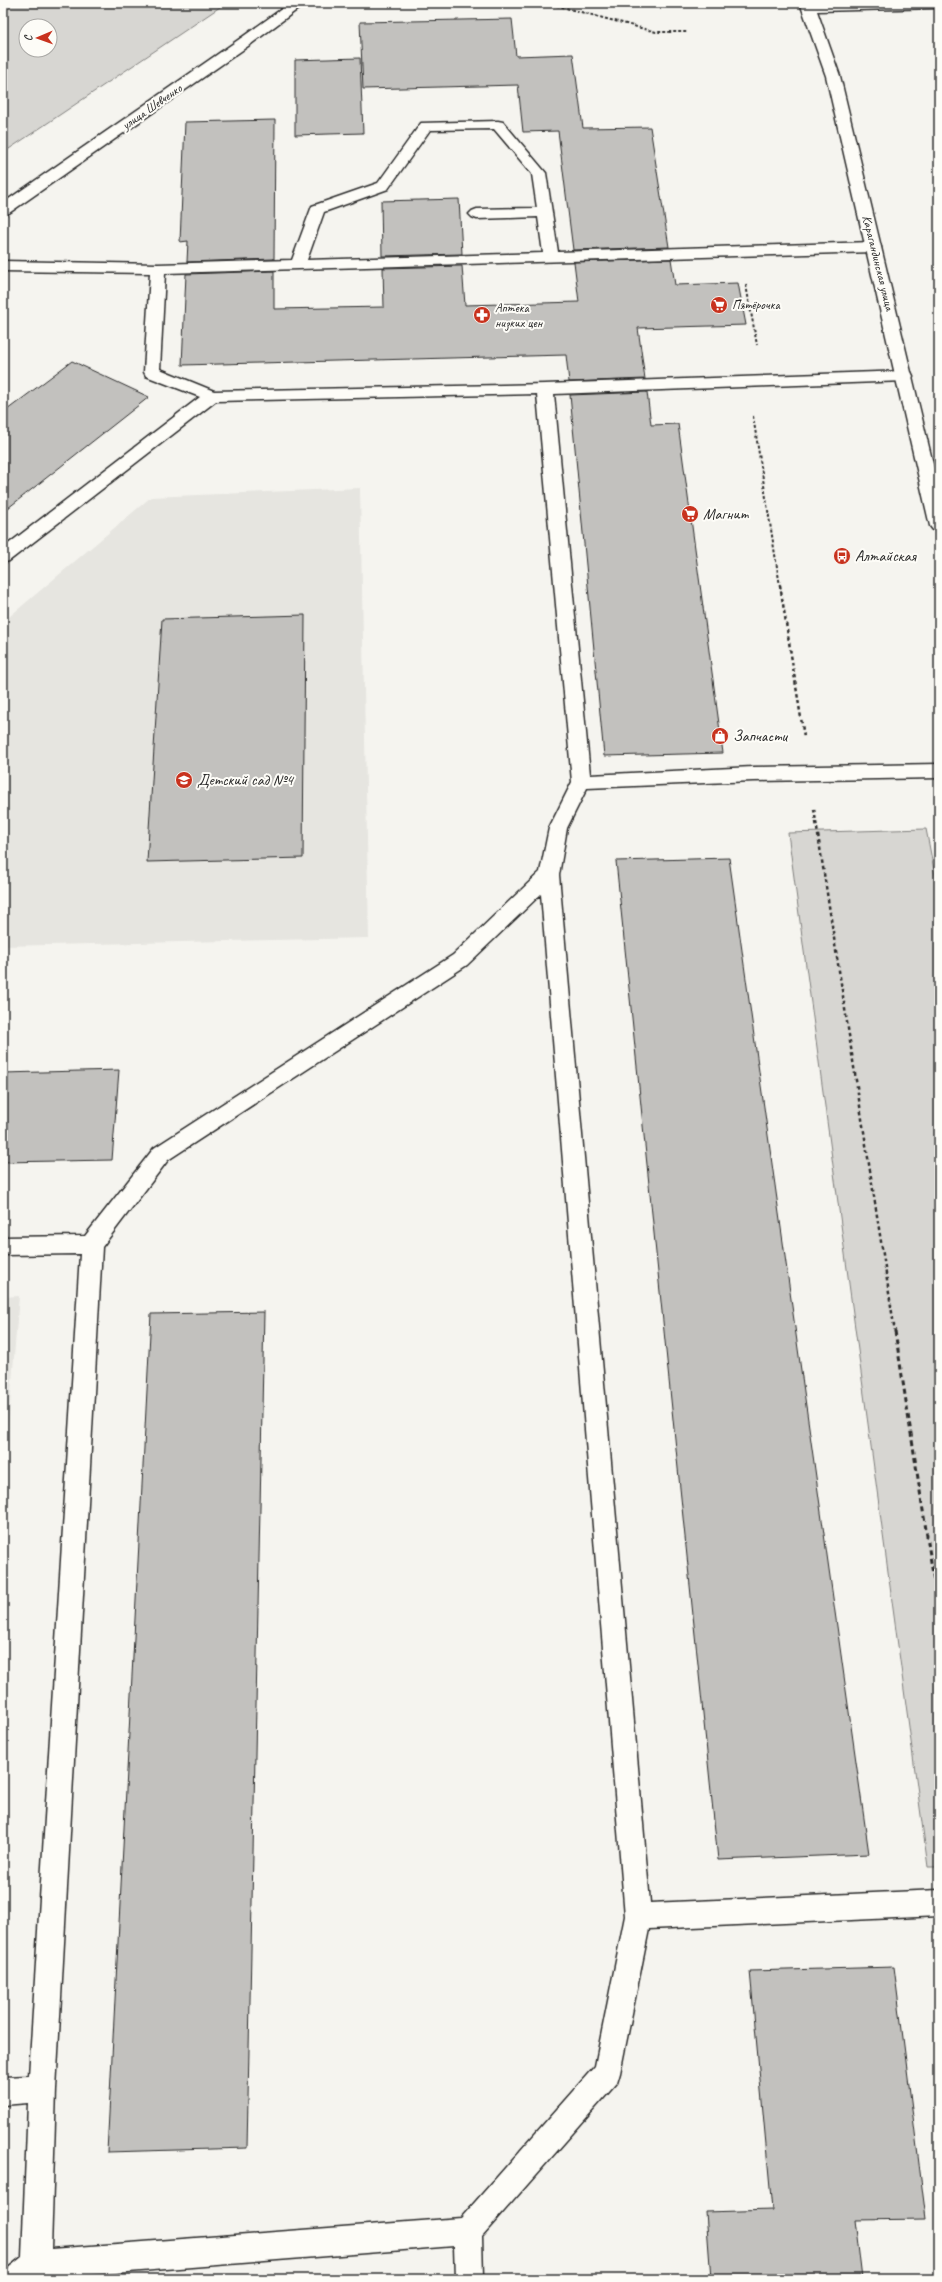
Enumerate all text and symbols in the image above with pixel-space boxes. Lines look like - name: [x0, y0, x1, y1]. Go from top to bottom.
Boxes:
- north arrow: [18, 18, 58, 58]
- text: С: [21, 34, 35, 41]
- street label: улица Шевченко: [118, 80, 186, 134]
- street label: Карагандинская улица: [858, 214, 898, 314]
- supermarket icon: Пятёрочка: [709, 295, 729, 315]
- place label: Пятёрочка: [732, 297, 780, 313]
- place label: Аптека низких цен: [495, 300, 544, 331]
- pharmacy icon: Аптека низких цен: [472, 305, 492, 325]
- supermarket icon: Магнит: [680, 504, 700, 524]
- place label: Магнит: [703, 504, 750, 524]
- bus stop icon: Алтайская: [832, 546, 852, 566]
- place label: Алтайская: [855, 546, 917, 566]
- shop icon: Запчасти: [710, 726, 730, 746]
- place label: Запчасти: [733, 726, 788, 746]
- school or university icon: Детский сад №4: [174, 770, 194, 790]
- place label: Детский сад №4: [197, 770, 295, 790]

